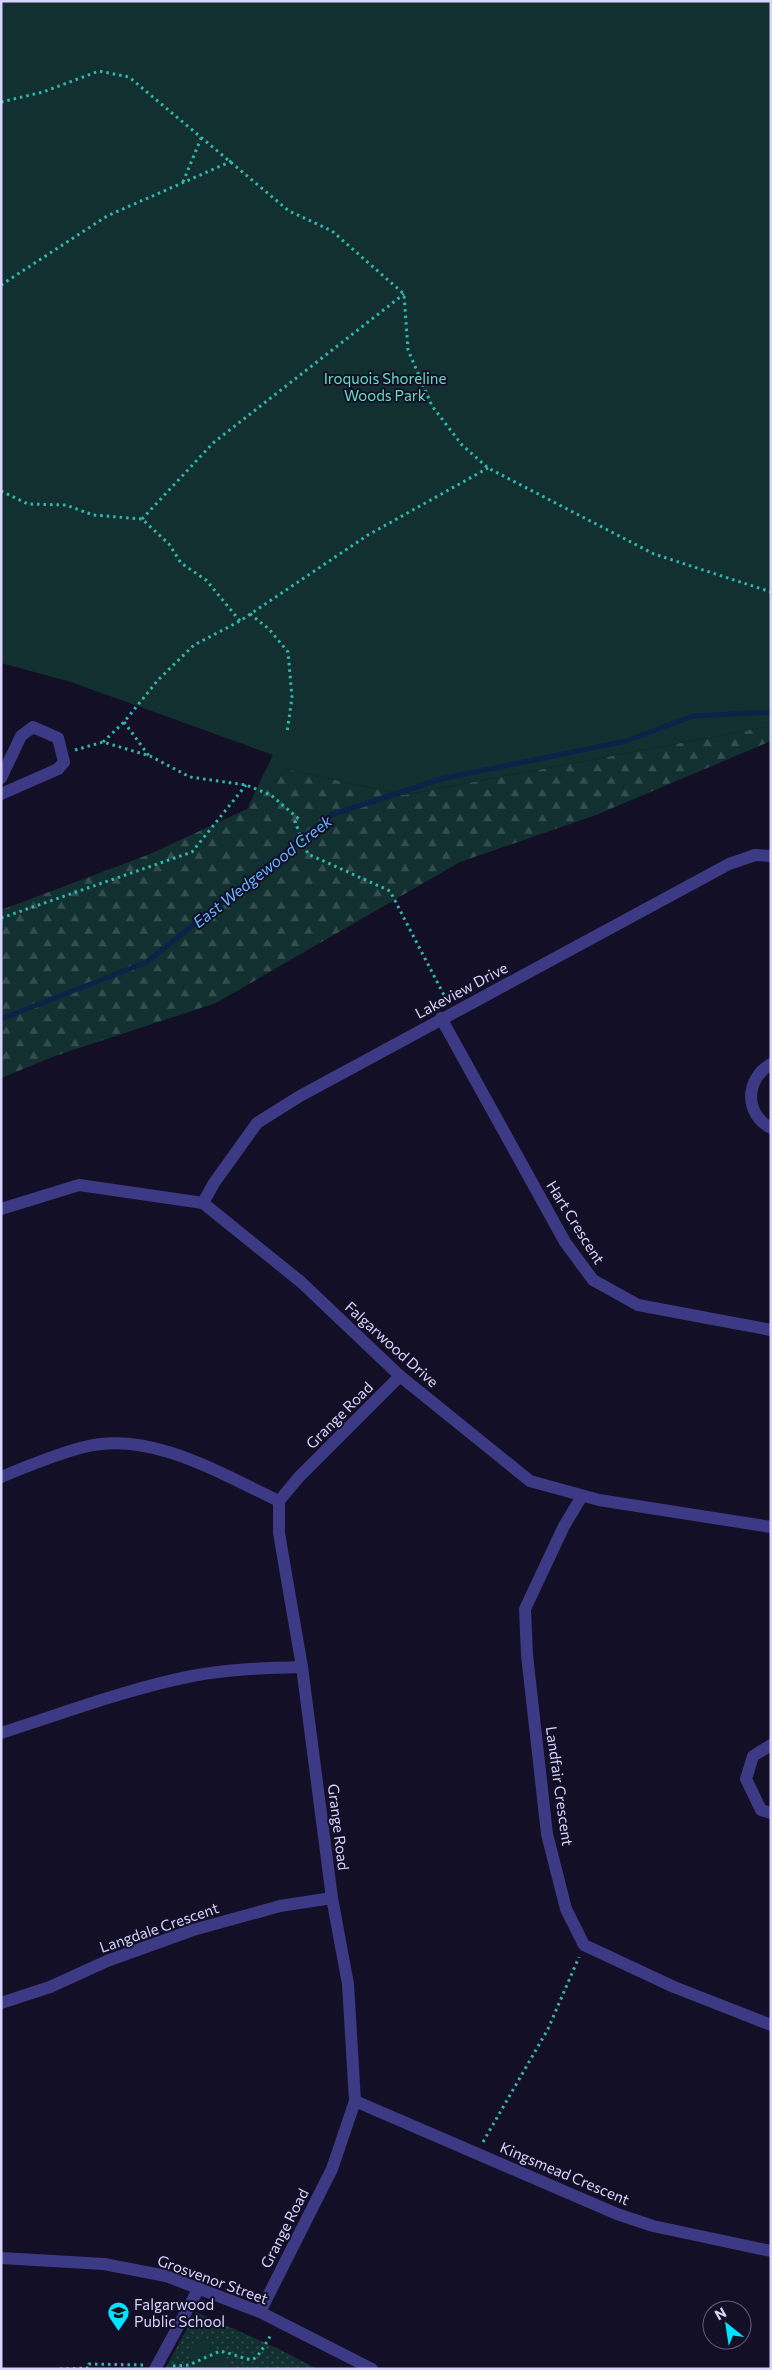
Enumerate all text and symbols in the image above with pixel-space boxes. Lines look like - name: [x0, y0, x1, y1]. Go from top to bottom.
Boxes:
- park label: Iroquois Shoreline Woods Park: [324, 369, 446, 404]
- water label: East Wedgewood Creek: [189, 811, 336, 931]
- street label: Lakeview Drive: [412, 958, 510, 1022]
- street label: Hart Crescent: [543, 1177, 609, 1267]
- street label: Falgarwood Drive: [342, 1297, 442, 1391]
- street label: Grange Road: [302, 1378, 376, 1452]
- street label: Landfair Crescent: [543, 1725, 577, 1847]
- street label: Grange Road: [325, 1783, 353, 1871]
- street label: Langdale Crescent: [97, 1898, 221, 1956]
- street label: Kingsmead Crescent: [498, 2138, 632, 2208]
- street label: Grange Road: [256, 2185, 312, 2271]
- street label: Grosvenor Street: [155, 2251, 271, 2307]
- place label: Falgarwood Public School: [134, 2295, 225, 2330]
- north arrow: [702, 2300, 752, 2350]
- school or university icon: Falgarwood Public School: [106, 2301, 130, 2332]
- text: N: [711, 2303, 729, 2323]

